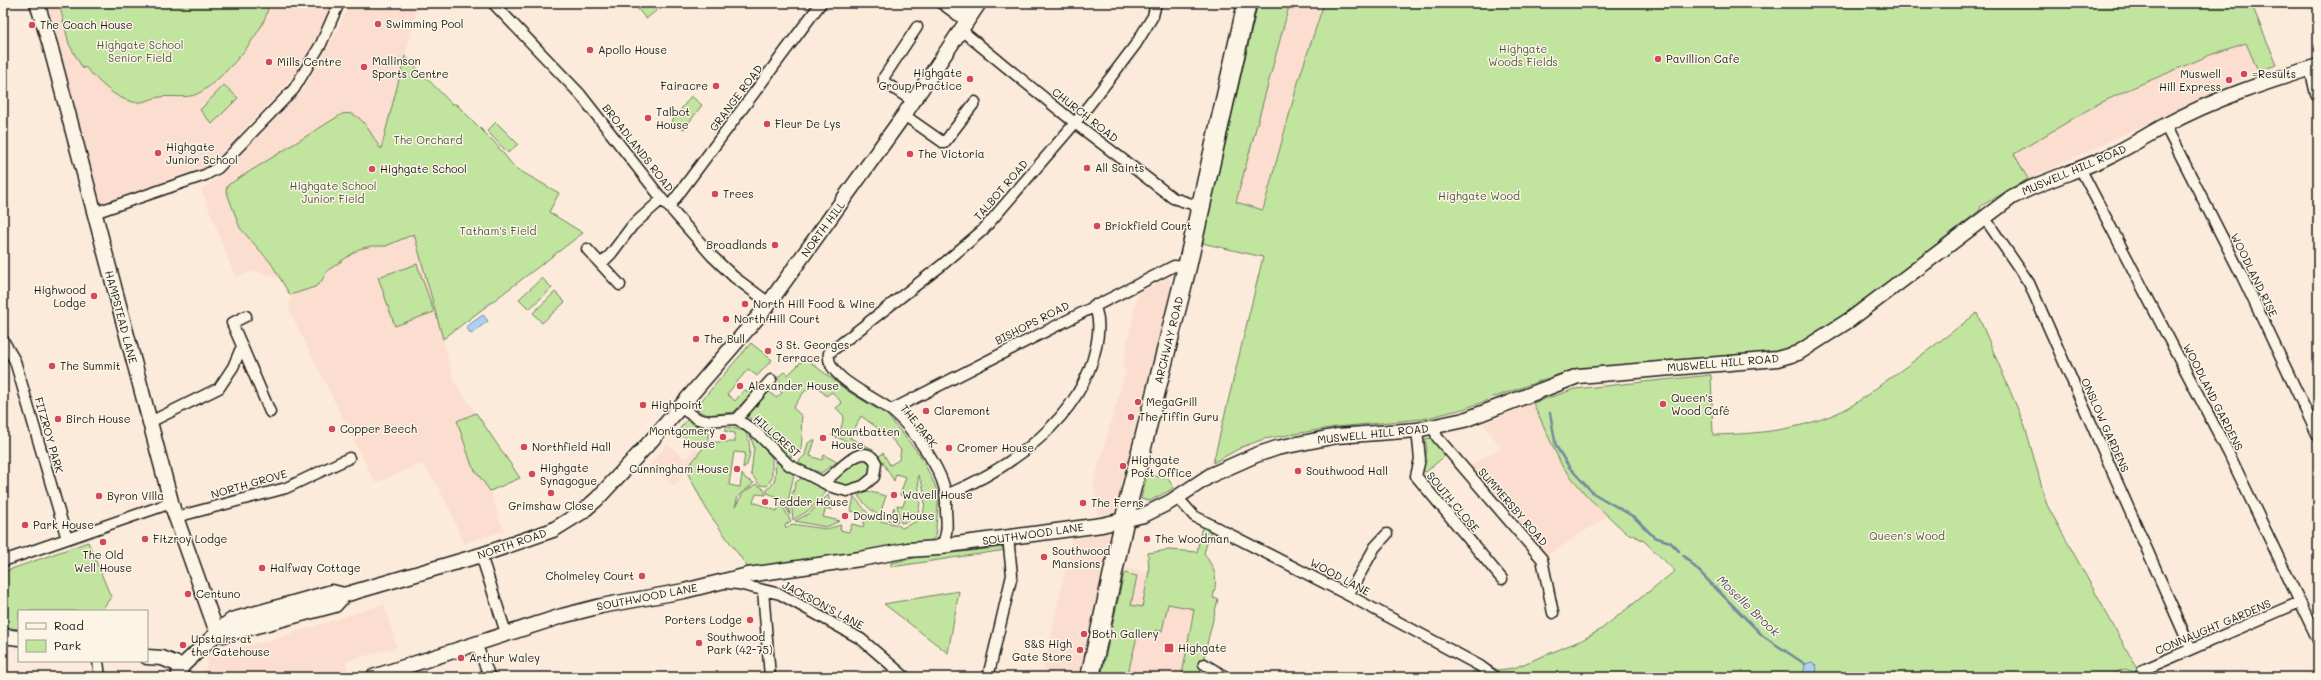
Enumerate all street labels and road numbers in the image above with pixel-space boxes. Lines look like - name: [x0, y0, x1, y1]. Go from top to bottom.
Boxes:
- street label: GRANGE ROAD: [706, 61, 766, 134]
- street label: CHURCH ROAD: [1049, 84, 1122, 145]
- street label: BROADLANDS ROAD: [599, 101, 677, 195]
- street label: MUSWELL HILL ROAD: [2019, 141, 2128, 198]
- street label: TALBOT ROAD: [970, 156, 1031, 223]
- street label: NORTH HILL: [797, 198, 848, 260]
- street label: WOODLAND RISE: [2228, 230, 2281, 319]
- street label: HAMPSTEAD LANE: [102, 269, 141, 365]
- street label: ARCHWAY ROAD: [1150, 295, 1187, 385]
- street label: BISHOPS ROAD: [992, 297, 1072, 348]
- street label: WOODLAND GARDENS: [2180, 341, 2247, 453]
- street label: MUSWELL HILL ROAD: [1666, 350, 1779, 375]
- street label: ONSLOW GARDENS: [2078, 375, 2133, 474]
- street label: FITZROY PARK: [31, 395, 68, 475]
- street label: THE PARK: [898, 401, 941, 450]
- street label: HILLCREST: [751, 411, 804, 460]
- street label: MUSWELL HILL ROAD: [1316, 420, 1429, 447]
- street label: SUMMERSBY ROAD: [1475, 464, 1552, 549]
- street label: NORTH GROVE: [209, 465, 289, 502]
- street label: SOUTH CLOSE: [1424, 468, 1483, 535]
- street label: SOUTHWOOD LANE: [981, 519, 1085, 548]
- street label: NORTH ROAD: [475, 525, 548, 562]
- street label: WOOD LANE: [1308, 554, 1373, 599]
- street label: JACKSON'S LANE: [780, 577, 867, 632]
- street label: SOUTHWOOD LANE: [595, 579, 698, 614]
- street label: CONNAUGHT GARDENS: [2153, 595, 2273, 658]

